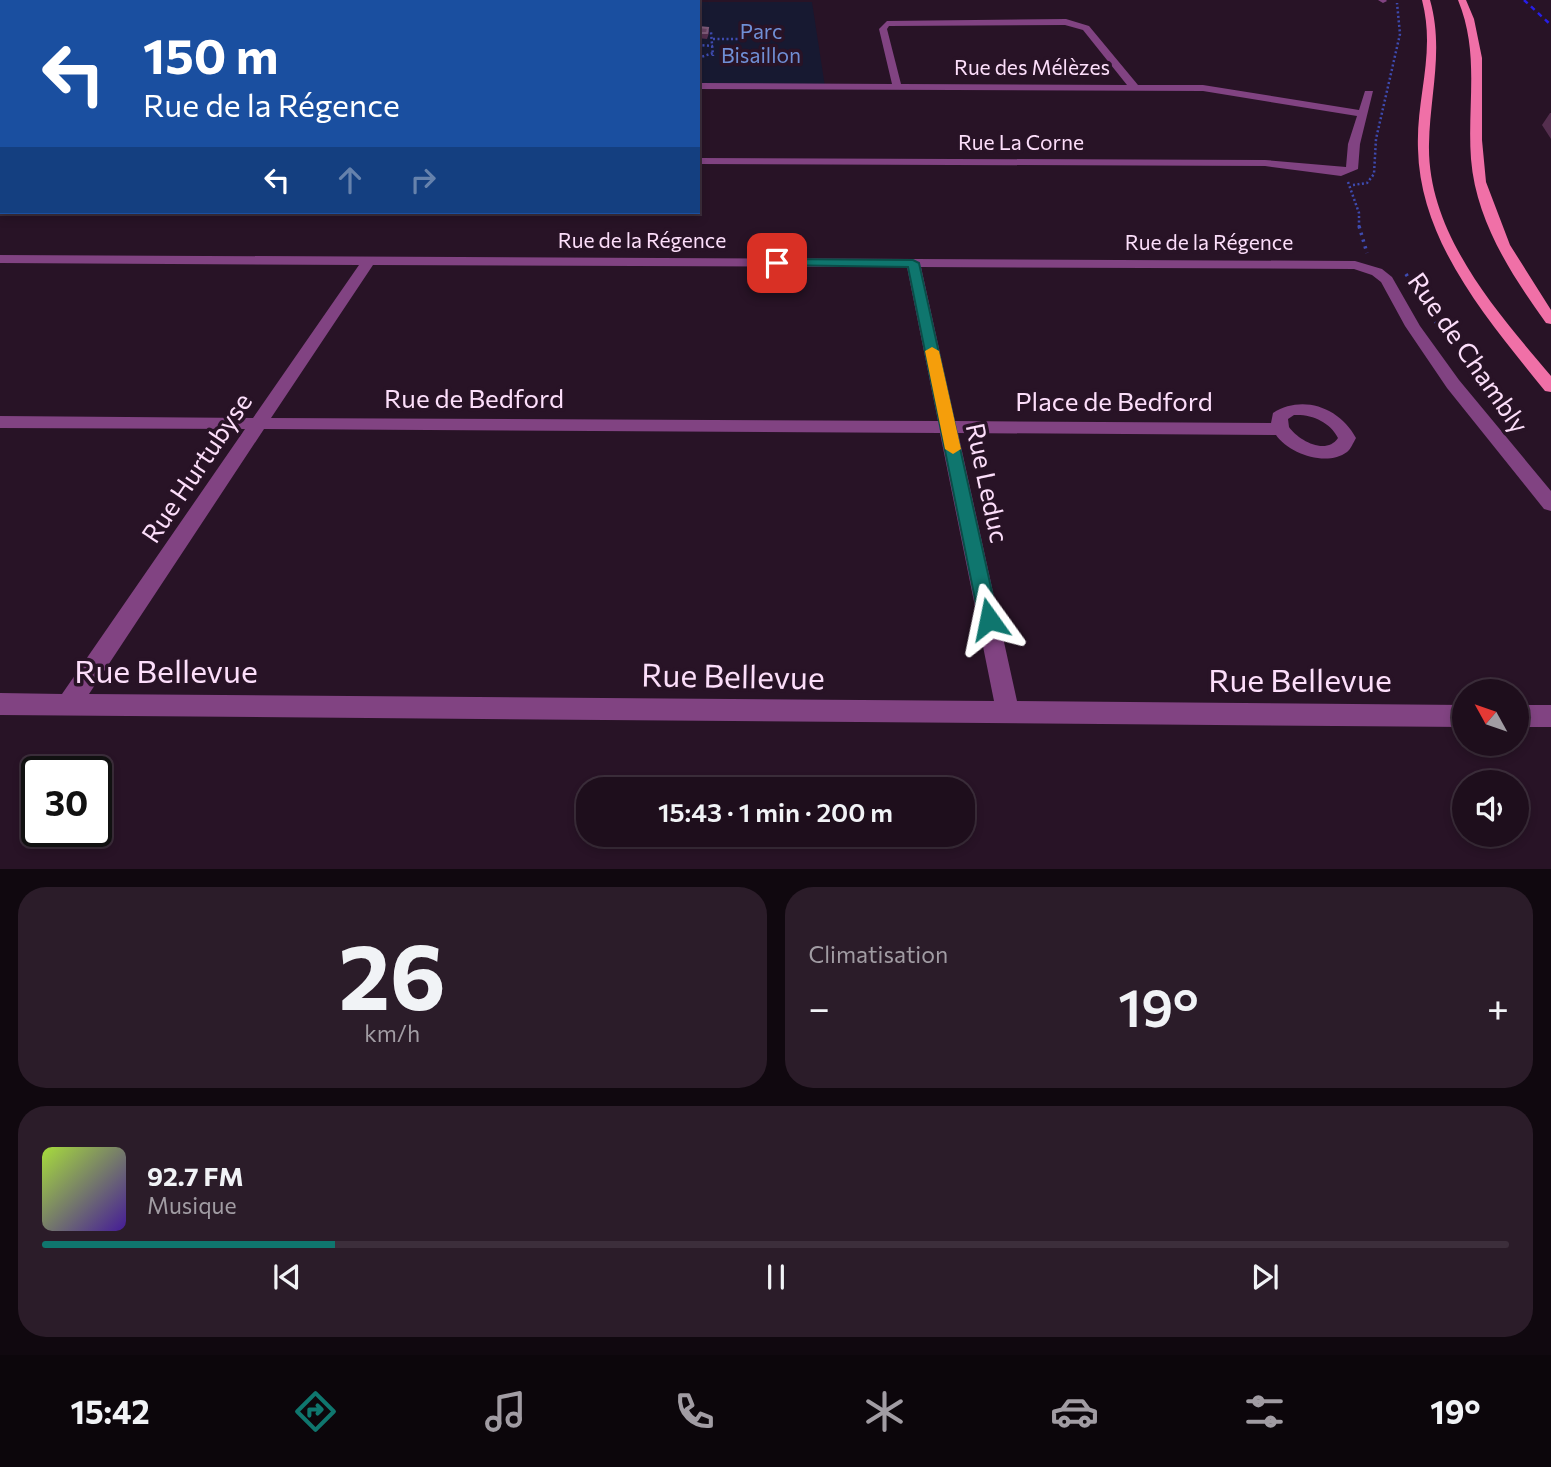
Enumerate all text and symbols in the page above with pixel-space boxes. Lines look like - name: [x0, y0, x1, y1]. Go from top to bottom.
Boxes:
- park label: Parc Bisaillon: [721, 18, 801, 67]
- text: 150 m: [143, 24, 278, 84]
- icon: left: [28, 28, 119, 119]
- street label: Rue des Mélèzes: [954, 54, 1110, 79]
- text: Rue de la Régence: [143, 84, 400, 124]
- street label: Rue La Corne: [958, 129, 1084, 154]
- icon: left: [258, 161, 296, 199]
- icon: ahead: [331, 161, 369, 199]
- icon: right: [404, 161, 442, 199]
- street label: Rue de la Régence: [558, 227, 726, 252]
- street label: Rue de la Régence: [1125, 229, 1293, 254]
- pin: [747, 233, 807, 293]
- icon: arrive: [758, 244, 796, 282]
- street label: Rue de Chambly: [1402, 266, 1536, 438]
- street label: Rue de Bedford: [384, 382, 564, 413]
- street label: Place de Bedford: [1015, 385, 1213, 416]
- street label: Rue Hurtubyse: [134, 386, 257, 548]
- street label: Rue Leduc: [961, 420, 1016, 545]
- position arrow: [952, 582, 1026, 656]
- street label: Rue Bellevue: [74, 650, 258, 690]
- street label: Rue Bellevue: [641, 653, 825, 697]
- street label: Rue Bellevue: [1208, 659, 1392, 699]
- north arrow: [1452, 679, 1530, 756]
- map controls: [1452, 679, 1529, 847]
- speed limit sign: 30: [21, 756, 112, 847]
- button: sound: [1452, 770, 1529, 847]
- text: 15:43 · 1 min · 200 m: [658, 796, 893, 827]
- text: 26: [339, 917, 446, 1029]
- text: Climatisation: [809, 940, 948, 968]
- text: 19°: [1118, 974, 1199, 1038]
- text: −: [809, 983, 830, 1030]
- text: +: [1487, 983, 1509, 1030]
- text: km/h: [364, 1019, 420, 1047]
- text: 92.7 FM: [147, 1160, 244, 1191]
- text: Musique: [147, 1191, 237, 1219]
- icon: previous: [268, 1258, 306, 1296]
- icon: pause: [757, 1258, 795, 1296]
- icon: next: [1246, 1258, 1284, 1296]
- icon: directions: [291, 1387, 340, 1436]
- icon: music: [481, 1387, 530, 1436]
- icon: phone: [670, 1387, 719, 1436]
- icon: climate: [860, 1387, 909, 1436]
- icon: car: [1050, 1387, 1099, 1436]
- icon: filters: [1240, 1387, 1289, 1436]
- text: 15:42: [70, 1391, 150, 1431]
- text: 19°: [1430, 1391, 1480, 1431]

